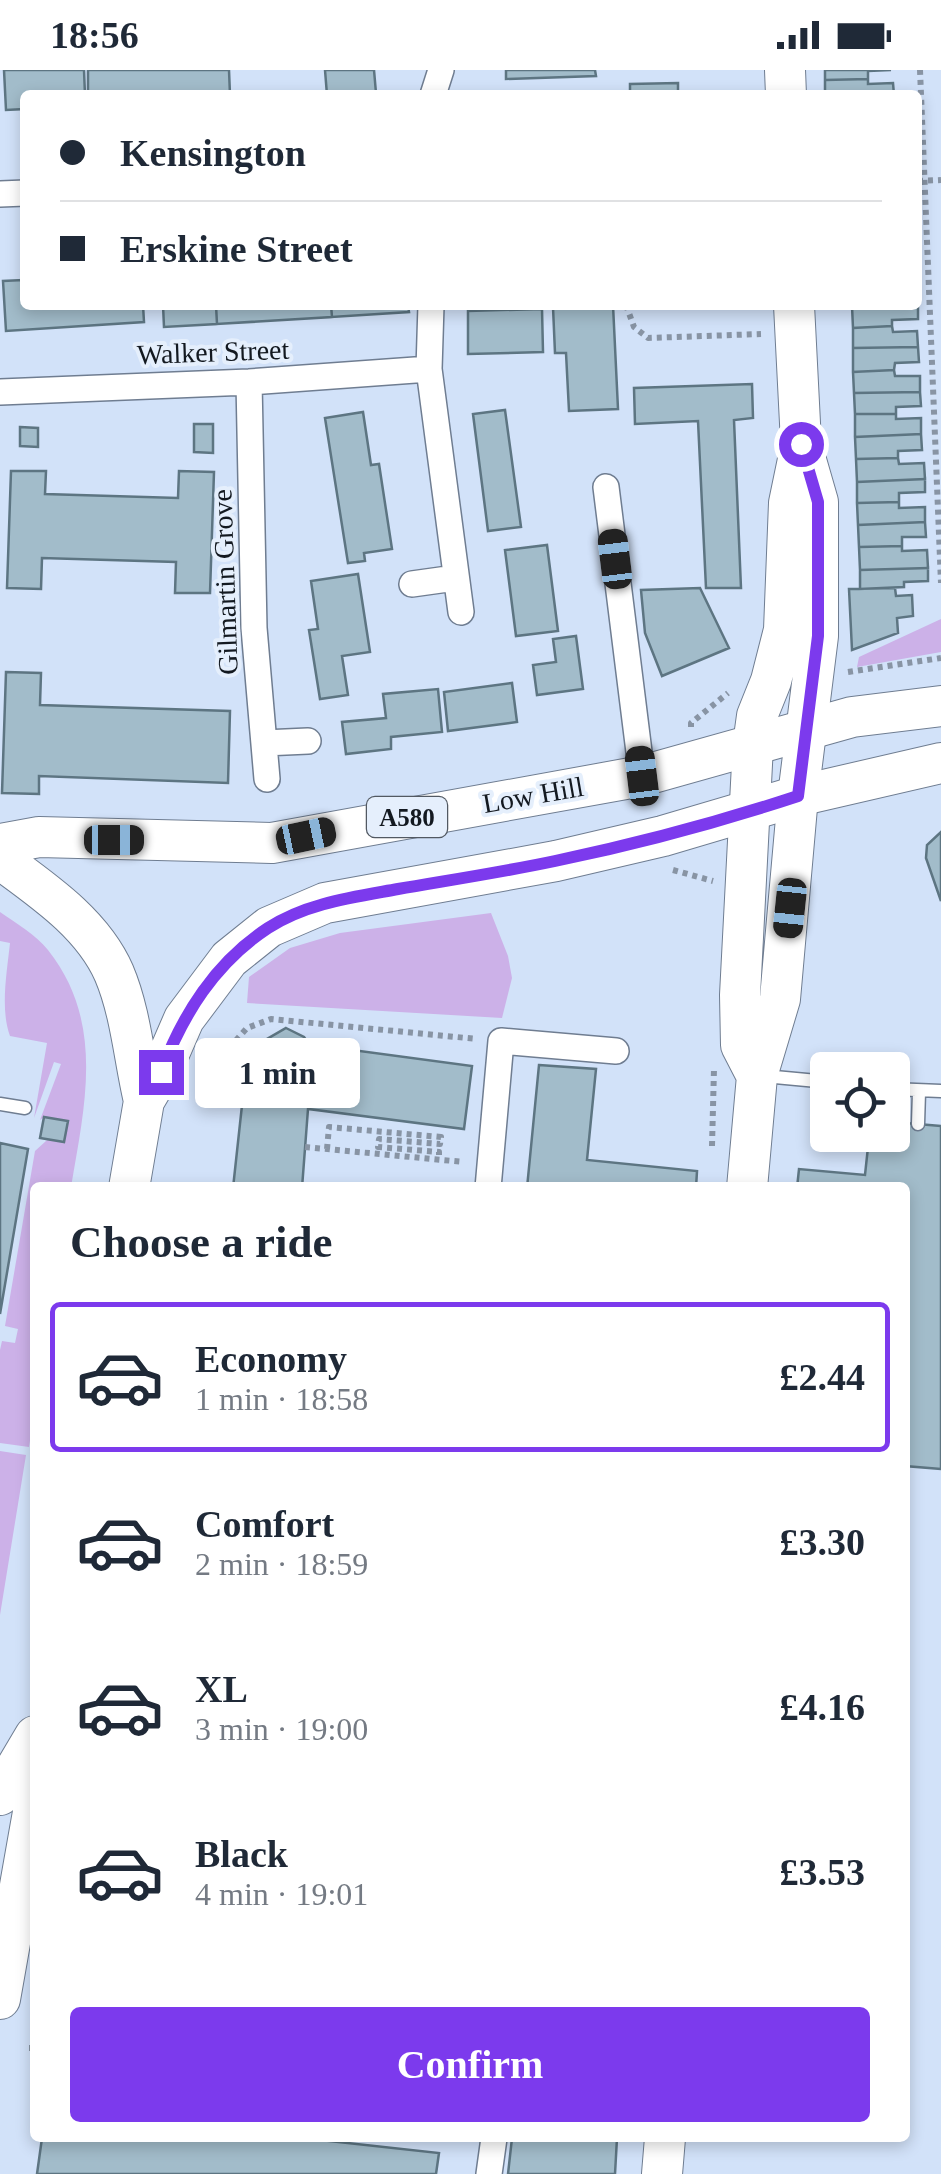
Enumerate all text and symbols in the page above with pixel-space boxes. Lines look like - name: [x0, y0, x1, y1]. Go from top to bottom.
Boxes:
- text: 18:56: [50, 14, 139, 56]
- text: Kensington: [120, 132, 306, 174]
- text: Erskine Street: [120, 228, 353, 270]
- street label: Walker Street: [136, 334, 290, 370]
- route start: [779, 422, 824, 467]
- street label: Gilmartin Grove: [206, 489, 244, 675]
- car: [596, 527, 634, 591]
- car: [623, 744, 661, 808]
- street label: Low Hill: [480, 771, 586, 819]
- road number: A580: [367, 797, 447, 837]
- car: [274, 815, 338, 857]
- car: [84, 825, 144, 855]
- car: [772, 877, 808, 939]
- callout: 1 min: [196, 1037, 361, 1107]
- route end: [139, 1050, 184, 1095]
- map controls: [810, 1052, 910, 1152]
- button: locate: [810, 1052, 910, 1152]
- text: 1 min: [239, 1055, 316, 1091]
- text: Choose a ride: [70, 1217, 333, 1267]
- icon: car: [75, 1332, 165, 1422]
- text: Economy: [195, 1338, 347, 1380]
- text: £2.44: [780, 1356, 865, 1398]
- text: 1 min · 18:58: [195, 1381, 368, 1417]
- icon: car: [75, 1497, 165, 1587]
- text: Comfort: [195, 1503, 334, 1545]
- text: £3.30: [780, 1521, 865, 1563]
- text: 2 min · 18:59: [195, 1546, 368, 1582]
- icon: car: [75, 1662, 165, 1752]
- text: XL: [195, 1668, 248, 1710]
- text: £4.16: [780, 1686, 865, 1728]
- text: 3 min · 19:00: [195, 1711, 368, 1747]
- icon: car: [75, 1827, 165, 1917]
- text: Black: [195, 1833, 288, 1875]
- text: £3.53: [780, 1851, 865, 1893]
- text: 4 min · 19:01: [195, 1876, 368, 1912]
- button: Confirm: [70, 2007, 870, 2122]

